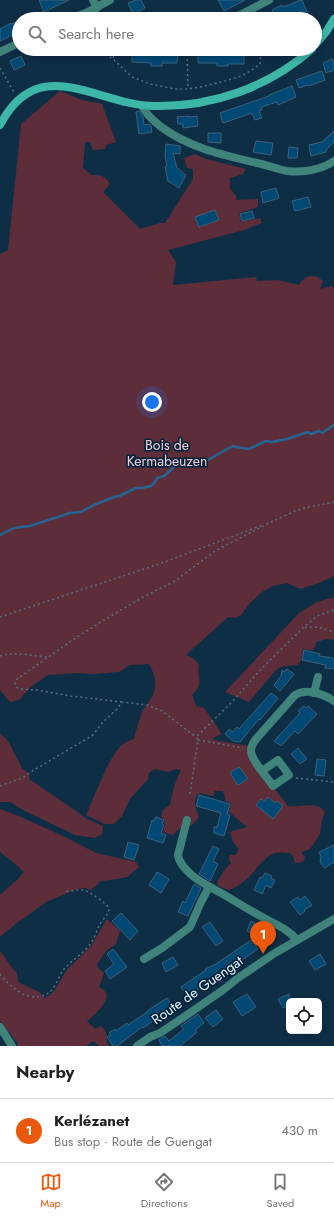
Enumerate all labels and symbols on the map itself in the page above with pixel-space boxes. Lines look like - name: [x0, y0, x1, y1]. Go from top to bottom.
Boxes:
- your location: [142, 392, 162, 412]
- park label: Bois de Kermabeuzen: [127, 435, 207, 471]
- pin: 1: [250, 921, 276, 954]
- street label: Route de Guengat: [147, 951, 247, 1029]

